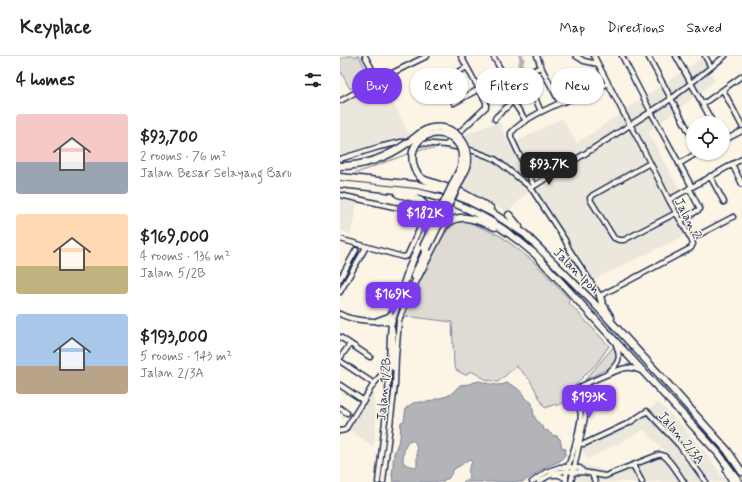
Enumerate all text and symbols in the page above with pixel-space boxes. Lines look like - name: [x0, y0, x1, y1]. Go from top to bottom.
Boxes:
- text: Keyplace: [20, 15, 91, 40]
- text: Map: [559, 19, 585, 37]
- text: Directions: [607, 19, 665, 37]
- text: Saved: [687, 19, 722, 37]
- chip: Buy: [352, 68, 402, 104]
- chip: Rent: [410, 68, 468, 104]
- chip: Filters: [476, 68, 543, 104]
- chip: New: [551, 68, 604, 104]
- text: 4 homes: [16, 69, 75, 91]
- icon: filters: [302, 69, 324, 91]
- map controls: [686, 116, 730, 160]
- button: locate: [686, 116, 730, 160]
- text: $93,700: [140, 126, 198, 148]
- icon: home: [48, 130, 96, 178]
- text: 2 rooms · 76 m²: [140, 148, 227, 165]
- pin: $93.7K: [516, 152, 582, 186]
- text: $93.7K: [529, 156, 569, 173]
- text: Jalan Besar Selayang Baru: [140, 165, 292, 182]
- street label: Jalan 2: [670, 195, 705, 243]
- pin: $182K: [397, 201, 453, 235]
- text: $182K: [406, 205, 444, 222]
- text: $169,000: [140, 226, 209, 248]
- icon: home: [48, 230, 96, 278]
- street label: Jalan Ipoh: [549, 244, 603, 298]
- text: 4 rooms · 136 m²: [140, 248, 230, 265]
- text: Jalan 5/2B: [140, 265, 205, 282]
- pin: $169K: [365, 282, 421, 316]
- text: $169K: [375, 286, 411, 303]
- text: $193,000: [140, 326, 208, 348]
- icon: home: [48, 330, 96, 378]
- text: 5 rooms · 143 m²: [140, 348, 232, 365]
- street label: Jalan 1/2B: [373, 357, 396, 421]
- text: Jalan 2/3A: [140, 365, 204, 382]
- pin: $193K: [561, 385, 617, 419]
- text: $193K: [571, 389, 607, 406]
- street label: Jalan 2/3A: [654, 408, 708, 468]

